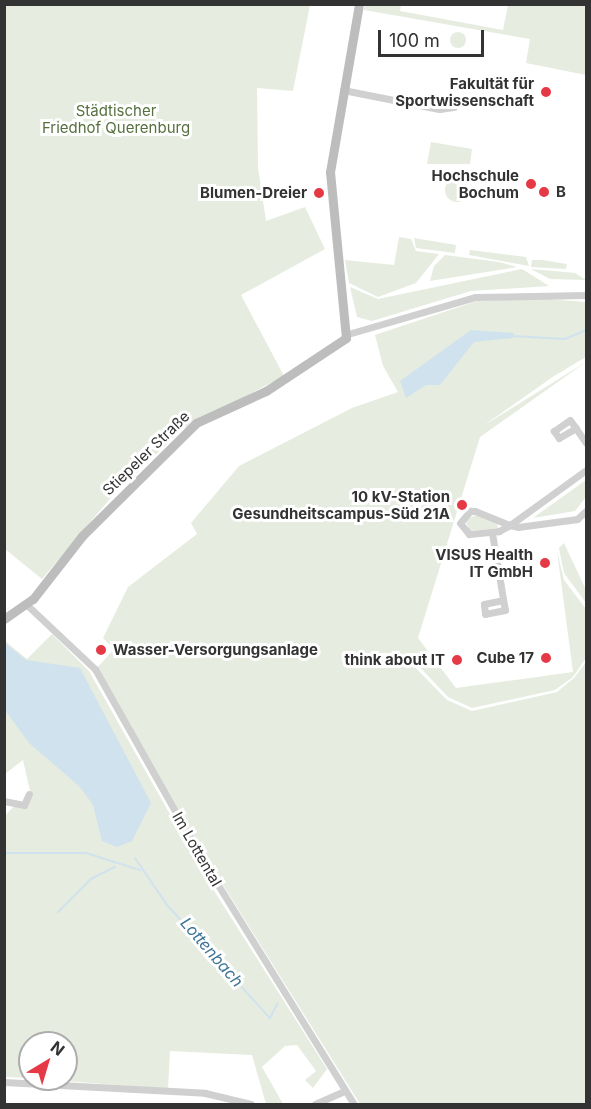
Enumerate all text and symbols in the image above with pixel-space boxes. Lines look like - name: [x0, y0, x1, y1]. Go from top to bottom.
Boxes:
- scale bar: [381, 18, 488, 56]
- text: 100 m: [389, 30, 440, 51]
- place label: Fakultät für Sportwissenschaft: [395, 74, 534, 109]
- marker: Fakultät für Sportwissenschaft: [539, 85, 553, 99]
- park label: Städtischer Friedhof Querenburg: [42, 101, 190, 136]
- place label: Hochschule Bochum: [432, 166, 519, 201]
- marker: Hochschule Bochum: [524, 177, 538, 191]
- place label: B: [556, 183, 566, 201]
- place label: Blumen-Dreier: [200, 184, 307, 202]
- marker: B: [537, 185, 551, 199]
- marker: Blumen-Dreier: [312, 186, 326, 200]
- street label: Stiepeler Straße: [99, 407, 193, 499]
- place label: 10 kV-Station Gesundheitscampus-Süd 21A: [232, 487, 450, 522]
- marker: 10 kV-Station Gesundheitscampus-Süd 21A: [455, 498, 469, 512]
- place label: VISUS Health IT GmbH: [435, 545, 533, 580]
- marker: VISUS Health IT GmbH: [538, 556, 552, 570]
- place label: Wasser-Versorgungsanlage: [113, 641, 318, 659]
- marker: Wasser-Versorgungsanlage: [94, 643, 108, 657]
- place label: Cube 17: [476, 649, 534, 667]
- place label: think about IT: [345, 651, 445, 669]
- marker: Cube 17: [539, 651, 553, 665]
- marker: think about IT: [450, 653, 464, 667]
- street label: Im Lottental: [169, 809, 225, 889]
- water label: Lottenbach: [177, 913, 247, 991]
- north arrow: [18, 1031, 78, 1091]
- text: N: [47, 1037, 69, 1060]

